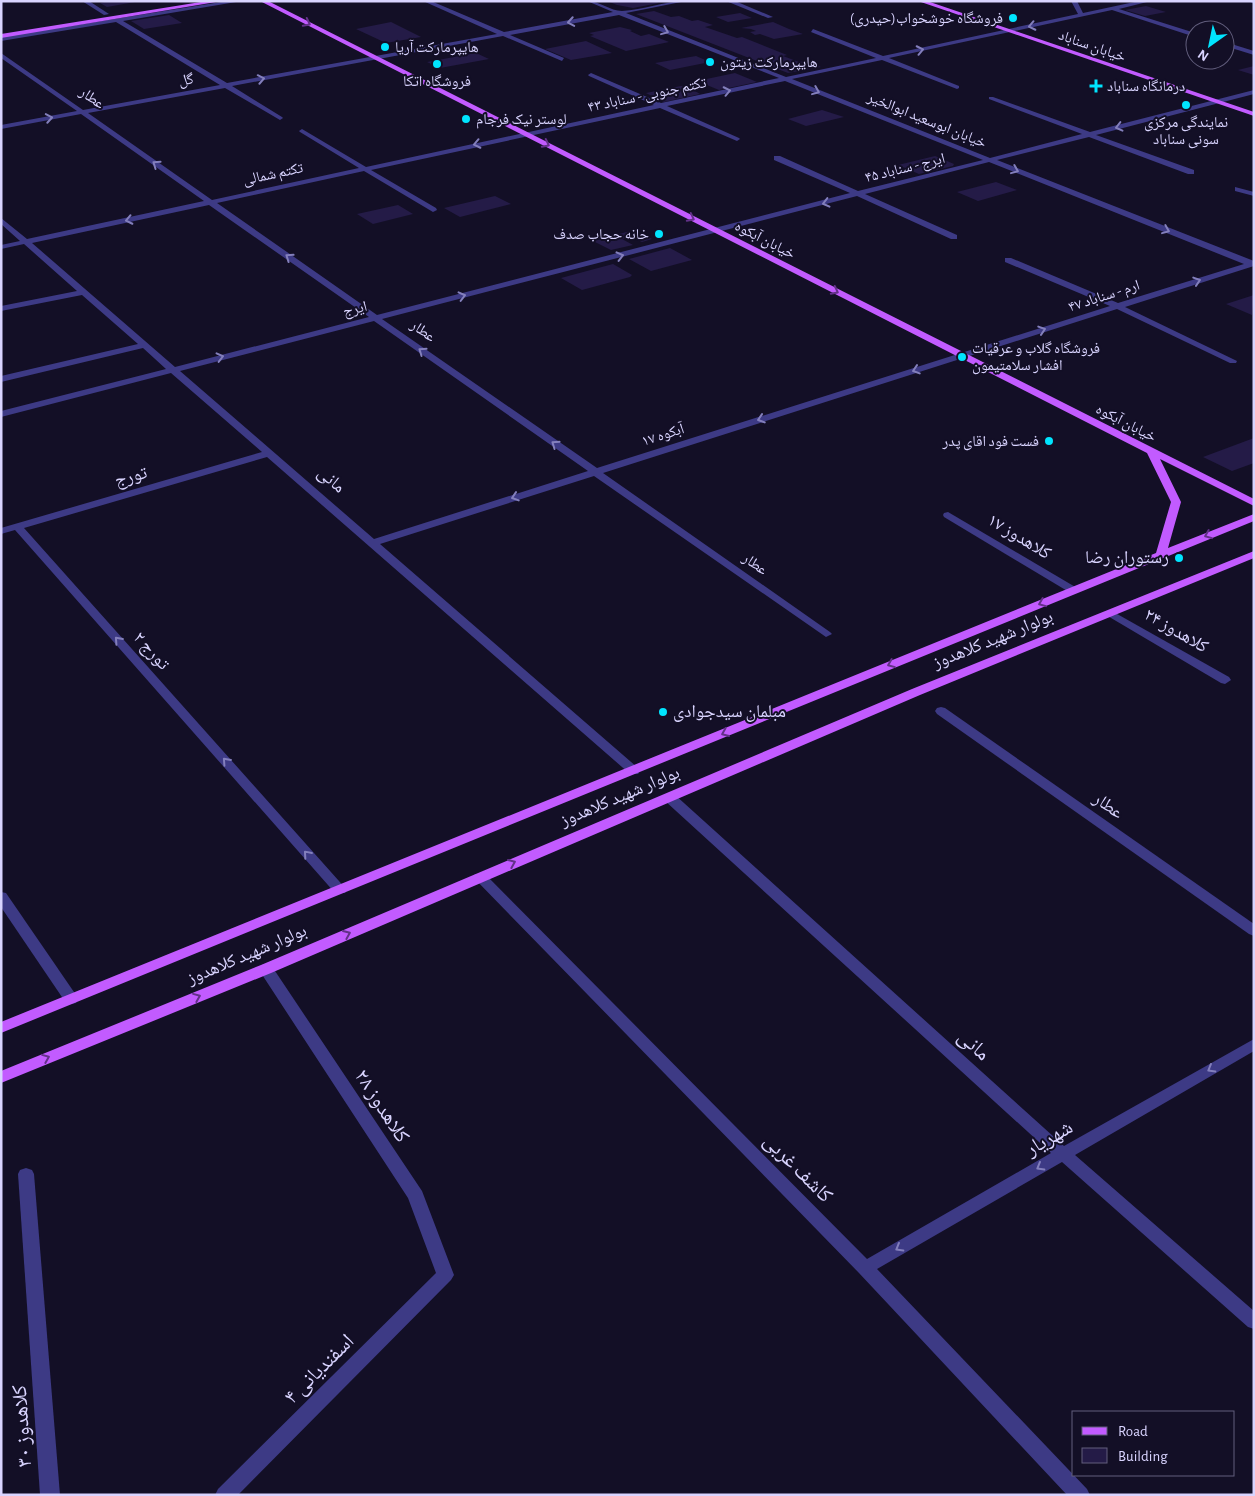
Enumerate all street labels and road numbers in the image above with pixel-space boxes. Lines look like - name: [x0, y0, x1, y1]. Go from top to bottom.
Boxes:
- street label: خیابان سناباد: [1056, 27, 1128, 67]
- street label: گل: [177, 71, 196, 91]
- street label: تکتم جنوبی - سناباد ۴۳: [586, 75, 709, 117]
- street label: عطار: [75, 84, 108, 113]
- street label: خیابان ابوسعید ابوالخیر: [864, 89, 989, 153]
- street label: ایرج - سناباد ۴۵: [863, 151, 947, 187]
- street label: تکتم شمالی: [242, 160, 305, 190]
- street label: خیابان آبکوه: [731, 218, 798, 264]
- street label: ارم - سناباد ۴۷: [1066, 277, 1142, 317]
- street label: ایرج: [341, 299, 369, 321]
- street label: عطار: [406, 317, 439, 346]
- street label: خیابان آبکوه: [1092, 401, 1159, 447]
- street label: آبکوه ۱۷: [640, 420, 688, 450]
- street label: مانی: [313, 463, 348, 497]
- street label: تورج: [113, 464, 150, 492]
- street label: کلاهدوز ۱۷: [984, 511, 1054, 563]
- street label: عطار: [738, 550, 771, 579]
- street label: کلاهدوز ۲۴: [1141, 606, 1212, 657]
- street label: بولوار شهید کلاهدوز: [929, 608, 1056, 673]
- street label: تورج ۲: [128, 629, 172, 675]
- street label: بولوار شهید کلاهدوز: [557, 764, 683, 831]
- street label: عطار: [1089, 789, 1126, 823]
- street label: بولوار شهید کلاهدوز: [184, 922, 310, 989]
- street label: مانی: [953, 1025, 994, 1066]
- street label: کلاهدوز ۲۸: [351, 1066, 413, 1147]
- street label: شهریار: [1021, 1116, 1077, 1161]
- street label: کاشف غربی: [758, 1130, 837, 1208]
- street label: اسفندیانی ۴: [280, 1330, 359, 1409]
- street label: کلاهدوز ۳۰: [9, 1384, 35, 1468]

